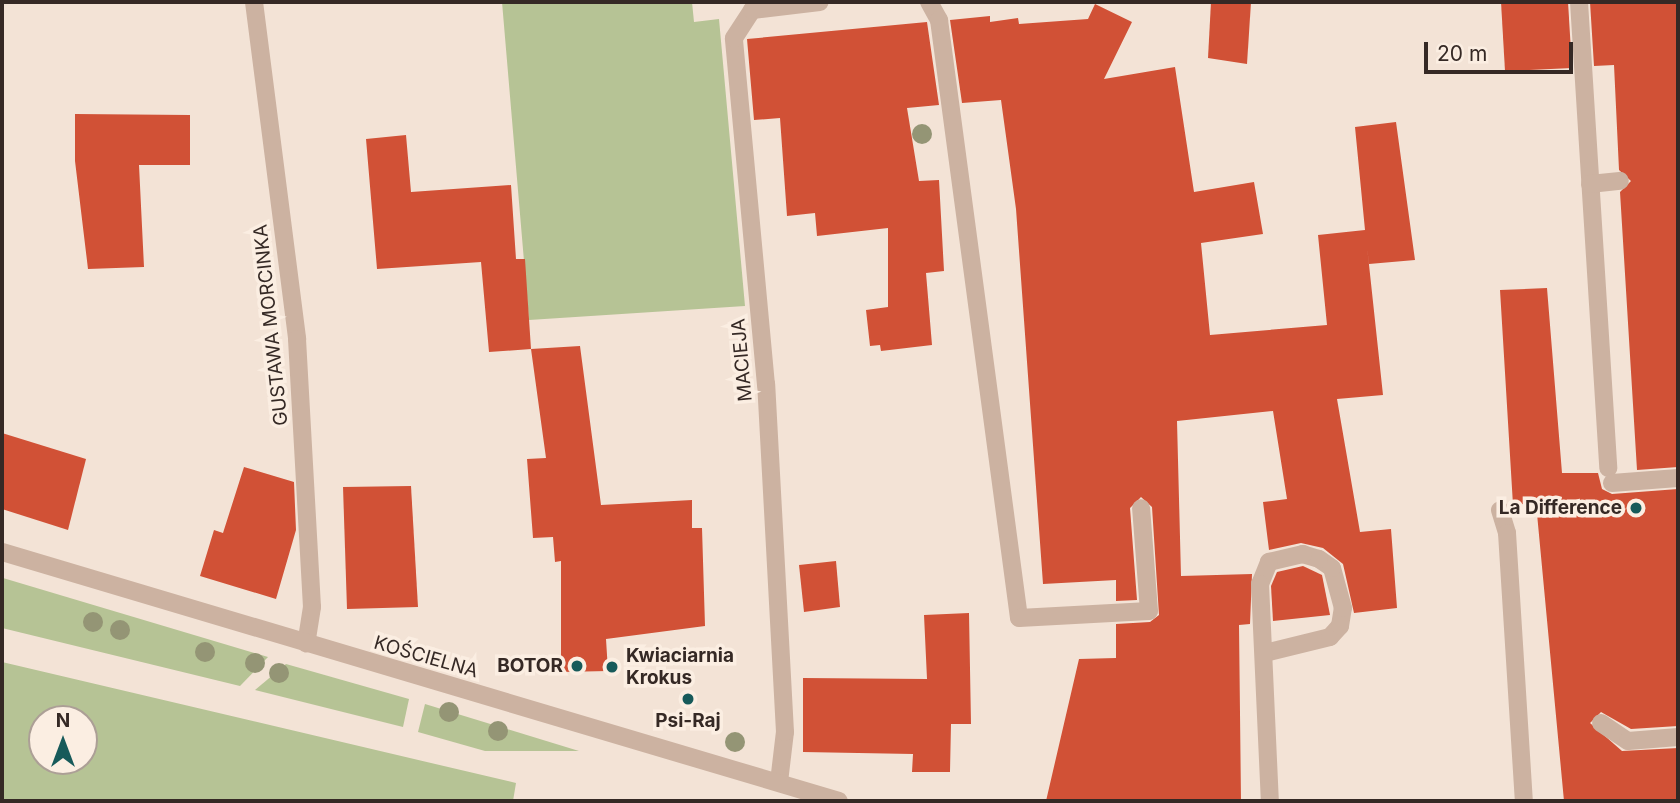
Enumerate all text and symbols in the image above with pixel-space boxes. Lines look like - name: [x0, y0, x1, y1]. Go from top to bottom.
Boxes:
- scale bar: [1428, 28, 1577, 72]
- text: 20 m: [1437, 41, 1487, 66]
- street label: GUSTAWA MORCINKA: [249, 223, 293, 427]
- street label: MACIEJA: [727, 317, 757, 403]
- place label: La Difference: [1499, 497, 1622, 519]
- marker: La Difference: [1628, 500, 1644, 516]
- street label: KOŚCIELNA: [371, 631, 481, 683]
- place label: Kwiaciarnia Krokus: [626, 645, 734, 689]
- place label: BOTOR: [497, 655, 563, 677]
- marker: BOTOR: [569, 658, 585, 674]
- marker: Kwiaciarnia Krokus: [604, 659, 620, 675]
- marker: Psi-Raj: [680, 691, 696, 707]
- north arrow: [28, 705, 98, 775]
- text: N: [56, 709, 70, 732]
- place label: Psi-Raj: [655, 710, 721, 732]

